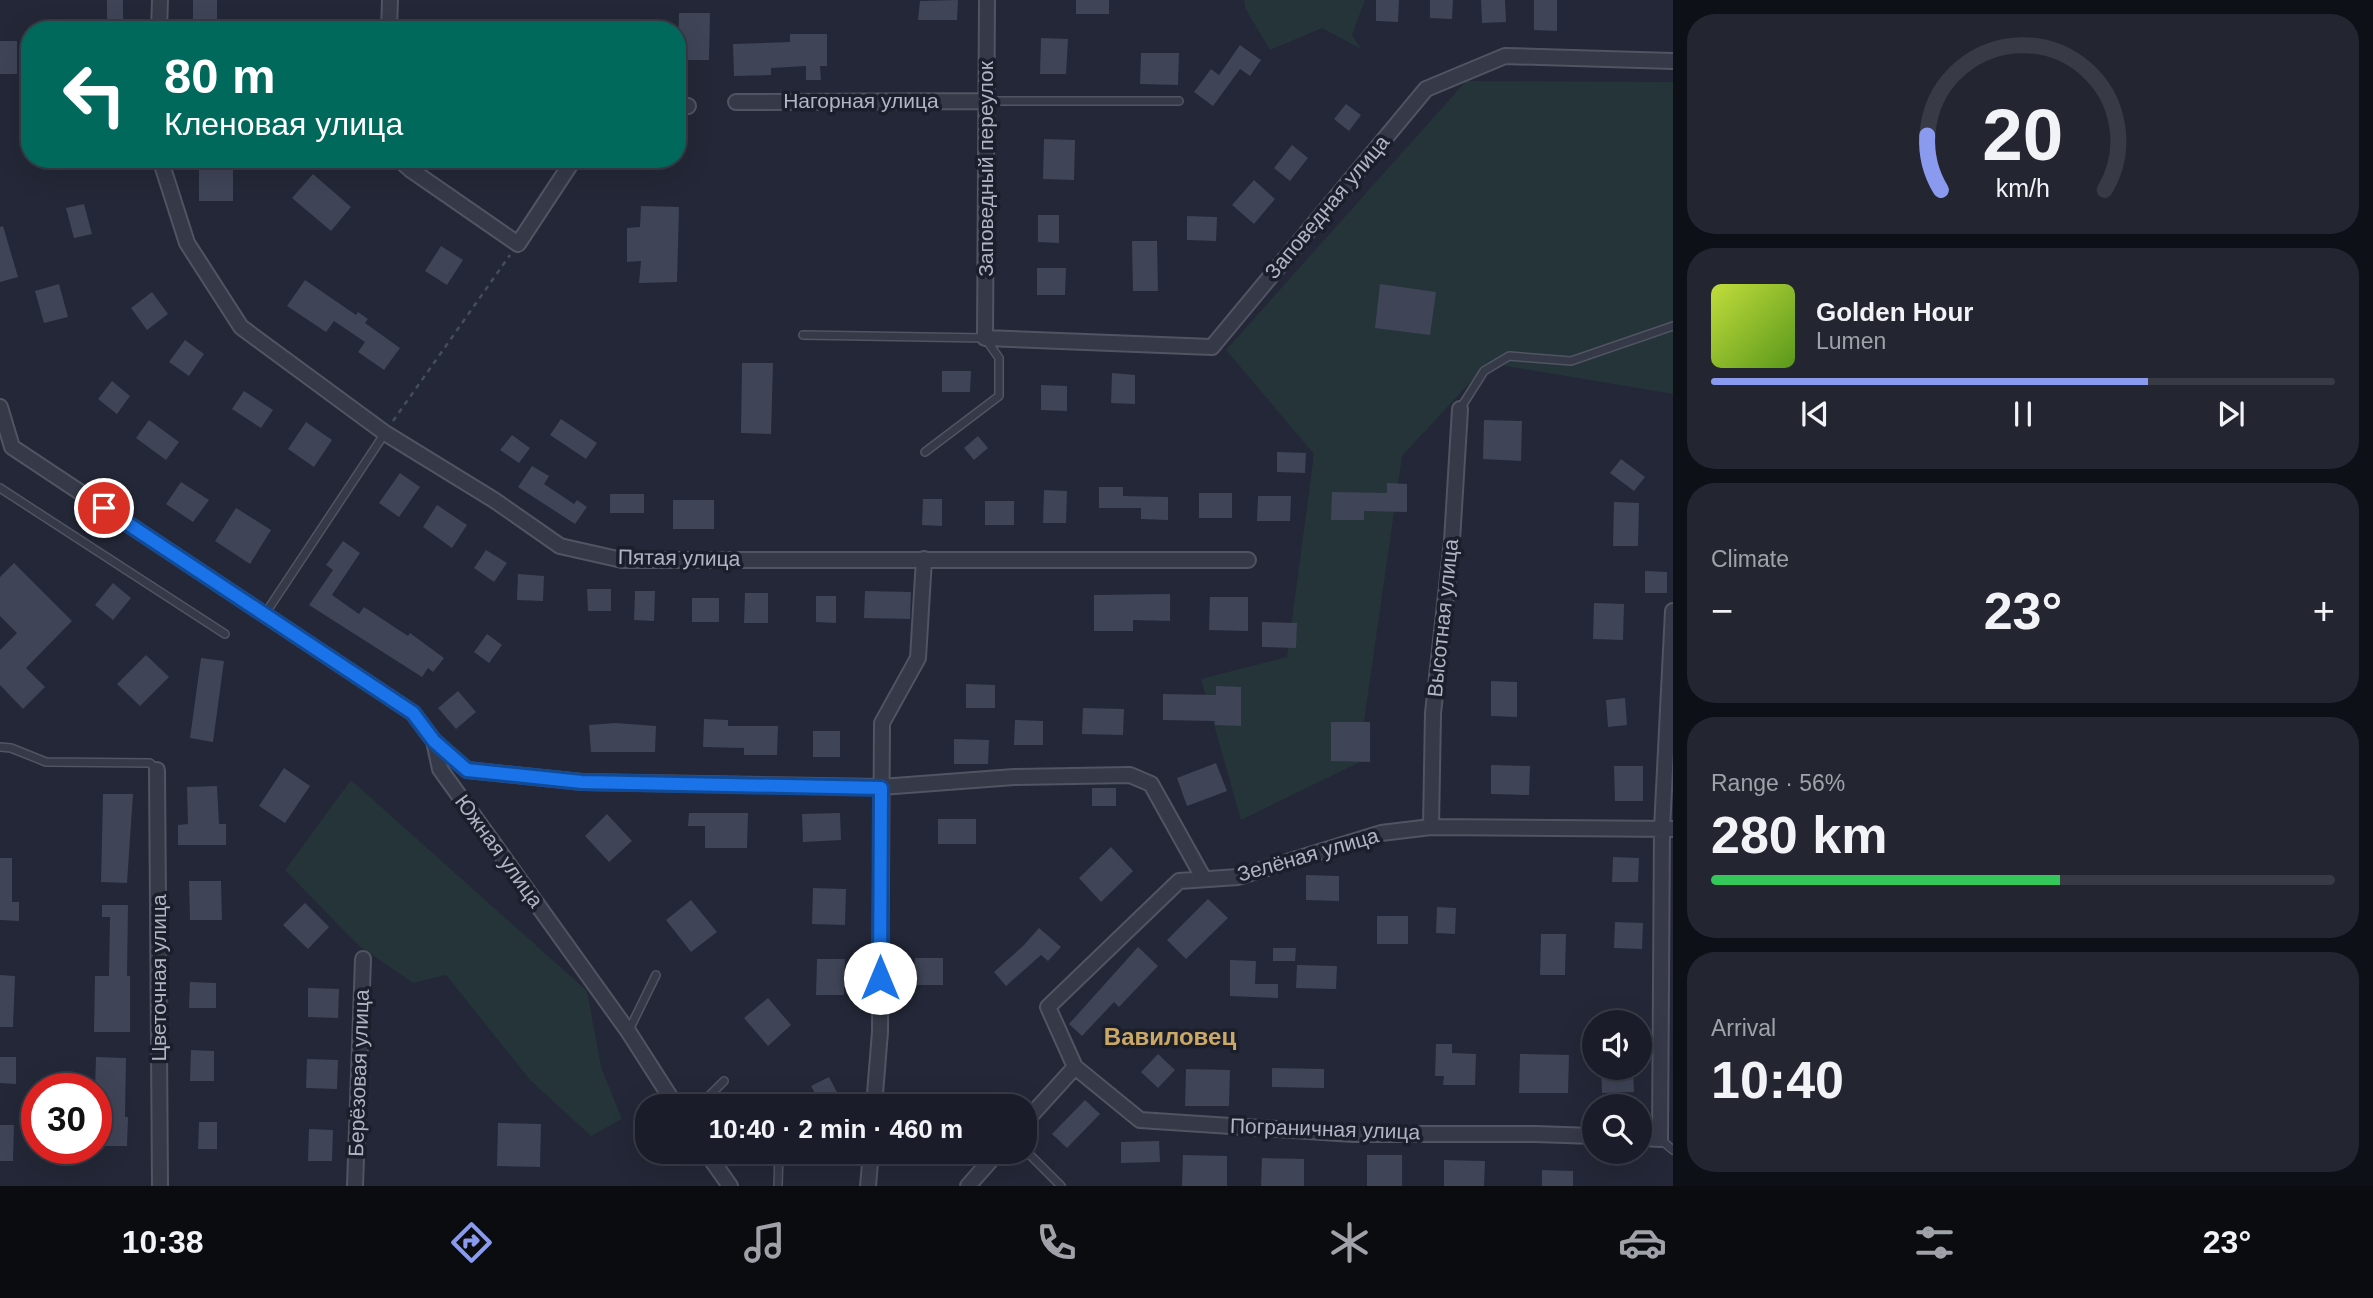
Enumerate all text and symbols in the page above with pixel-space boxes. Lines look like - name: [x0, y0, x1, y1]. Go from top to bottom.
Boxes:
- icon: left: [49, 49, 140, 140]
- text: 80 m: [164, 49, 276, 103]
- street label: Заповедный переулок: [974, 60, 997, 277]
- street label: Нагорная улица: [783, 89, 939, 112]
- text: 20: [1983, 95, 2063, 176]
- text: Кленовая улица: [164, 106, 403, 142]
- street label: Заповедная улица: [1260, 130, 1393, 283]
- text: km/h: [1996, 174, 2050, 202]
- text: Golden Hour: [1816, 297, 1973, 327]
- text: Lumen: [1816, 328, 1886, 354]
- icon: previous: [1796, 395, 1834, 433]
- icon: pause: [2004, 395, 2042, 433]
- icon: next: [2212, 395, 2250, 433]
- pin: [74, 478, 134, 538]
- icon: arrive: [85, 489, 123, 527]
- street label: Высотная улица: [1423, 537, 1462, 698]
- street label: Пятая улица: [618, 545, 741, 570]
- text: Climate: [1711, 546, 1789, 572]
- text: 23°: [1984, 582, 2062, 640]
- text: −: [1711, 590, 1733, 632]
- text: +: [2313, 590, 2335, 632]
- text: Range · 56%: [1711, 770, 1845, 796]
- street label: Южная улица: [451, 790, 548, 912]
- text: 280 km: [1711, 806, 1887, 864]
- street label: Зелёная улица: [1235, 823, 1381, 886]
- street label: Цветочная улица: [147, 894, 170, 1062]
- position arrow: [843, 941, 917, 1015]
- street label: Берёзовая улица: [344, 989, 373, 1157]
- map controls: [1582, 1010, 1652, 1164]
- button: sound: [1582, 1010, 1652, 1080]
- text: Arrival: [1711, 1015, 1776, 1041]
- district label: Вавиловец: [1104, 1023, 1236, 1050]
- text: 10:40: [1711, 1051, 1844, 1109]
- speed limit sign: 30: [21, 1073, 112, 1164]
- button: search: [1582, 1094, 1652, 1164]
- text: 10:40 · 2 min · 460 m: [709, 1114, 963, 1144]
- street label: Пограничная улица: [1230, 1114, 1421, 1143]
- icon: directions: [447, 1218, 496, 1267]
- icon: music: [740, 1218, 789, 1267]
- icon: phone: [1032, 1218, 1081, 1267]
- icon: climate: [1325, 1218, 1374, 1267]
- icon: car: [1618, 1218, 1667, 1267]
- icon: filters: [1910, 1218, 1959, 1267]
- text: 10:38: [122, 1224, 204, 1260]
- text: 23°: [2203, 1224, 2251, 1260]

